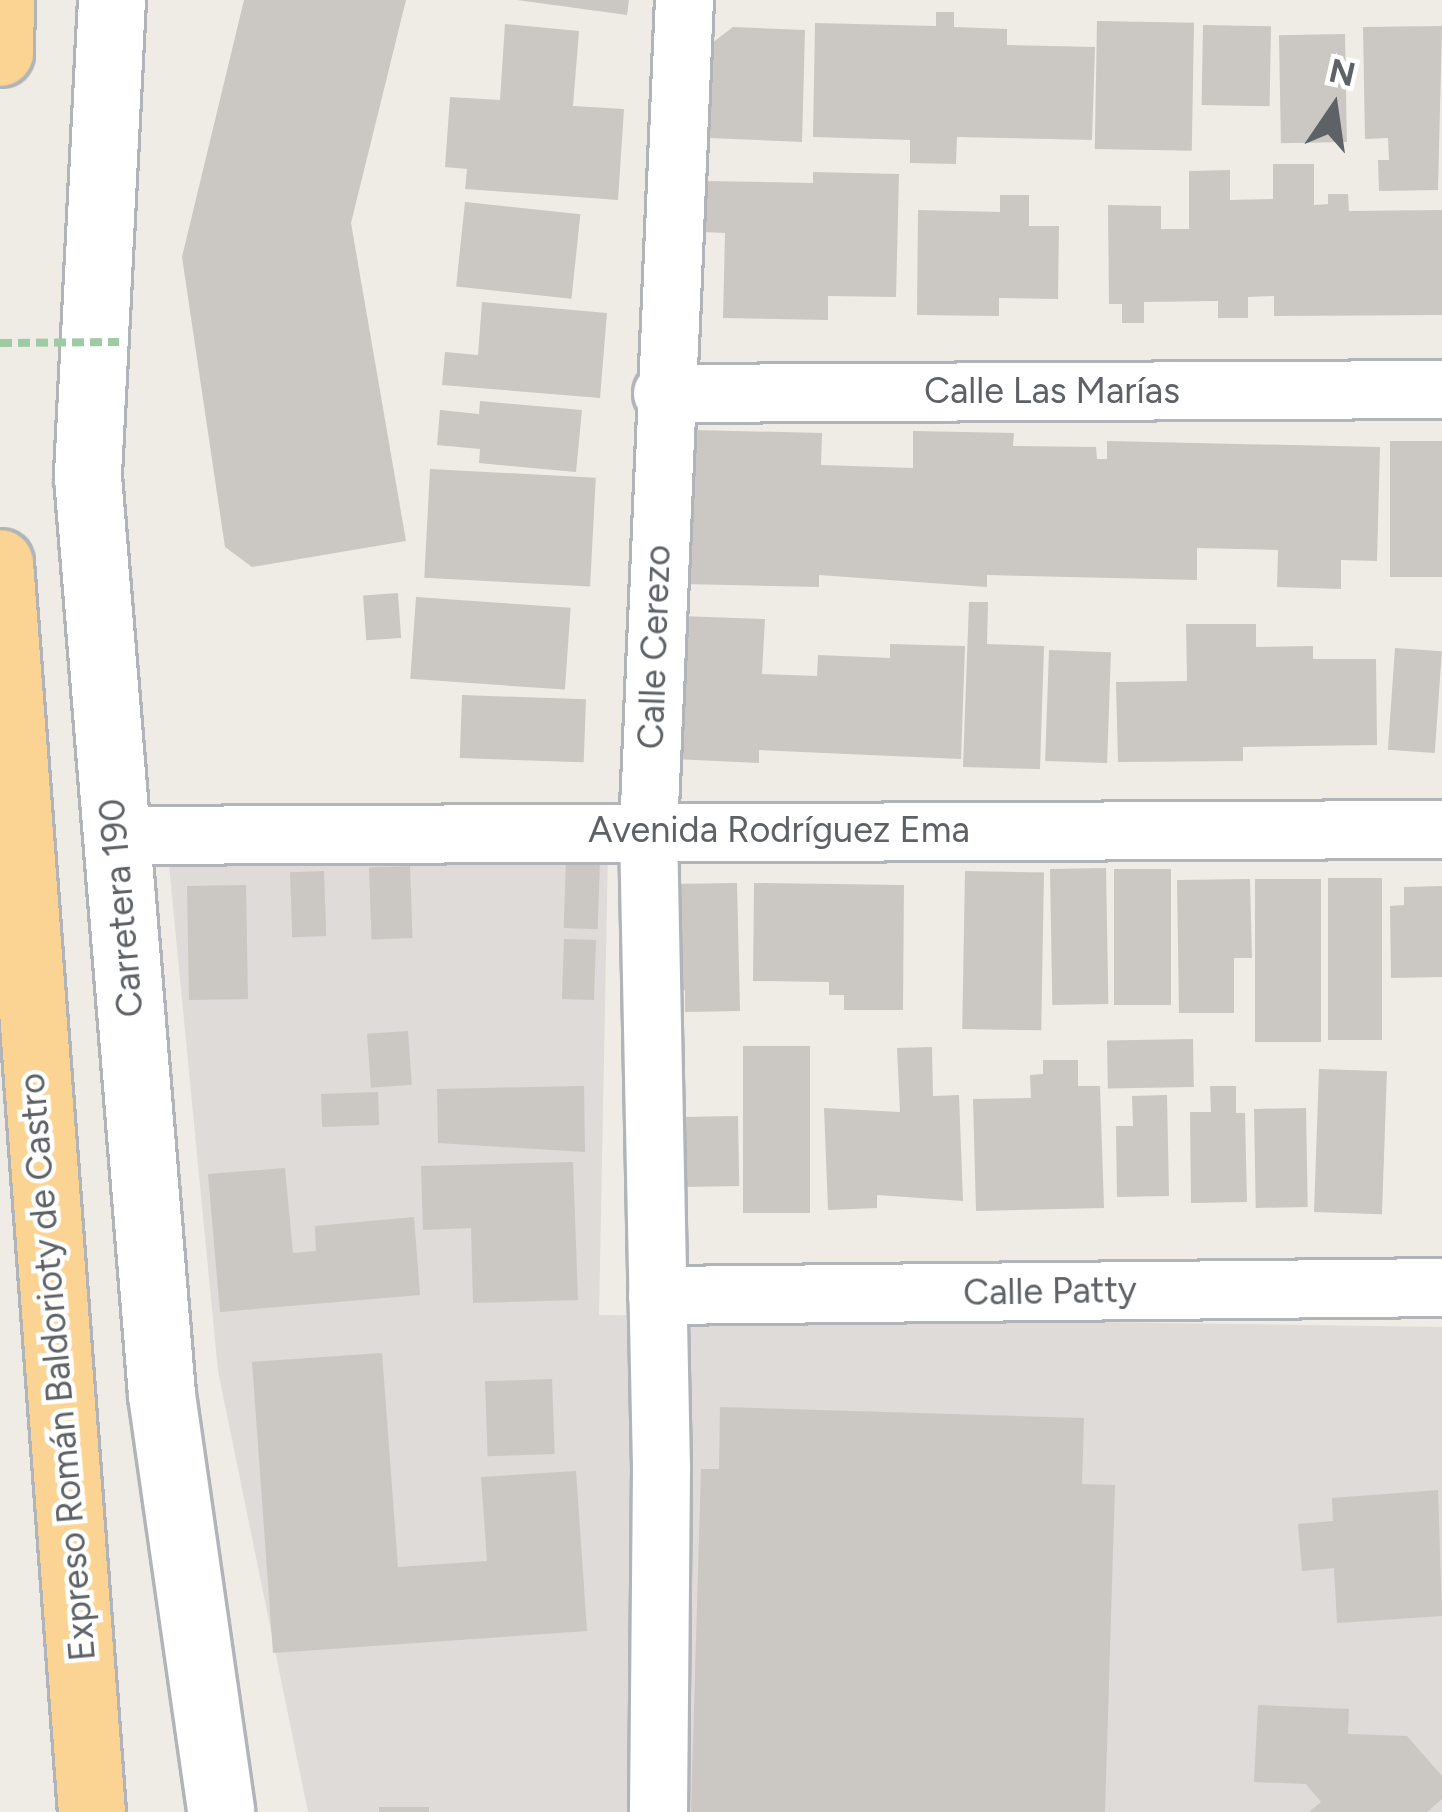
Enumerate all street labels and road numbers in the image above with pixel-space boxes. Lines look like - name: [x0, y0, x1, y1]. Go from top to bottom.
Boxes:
- street label: Calle Las Marías: [924, 369, 1180, 413]
- street label: Calle Cerezo: [629, 544, 679, 750]
- street label: Carretera 190: [90, 797, 152, 1019]
- street label: Avenida Rodríguez Ema: [588, 808, 970, 852]
- street label: Expreso Román Baldorioty de Castro: [10, 1071, 104, 1663]
- street label: Calle Patty: [963, 1268, 1137, 1314]

